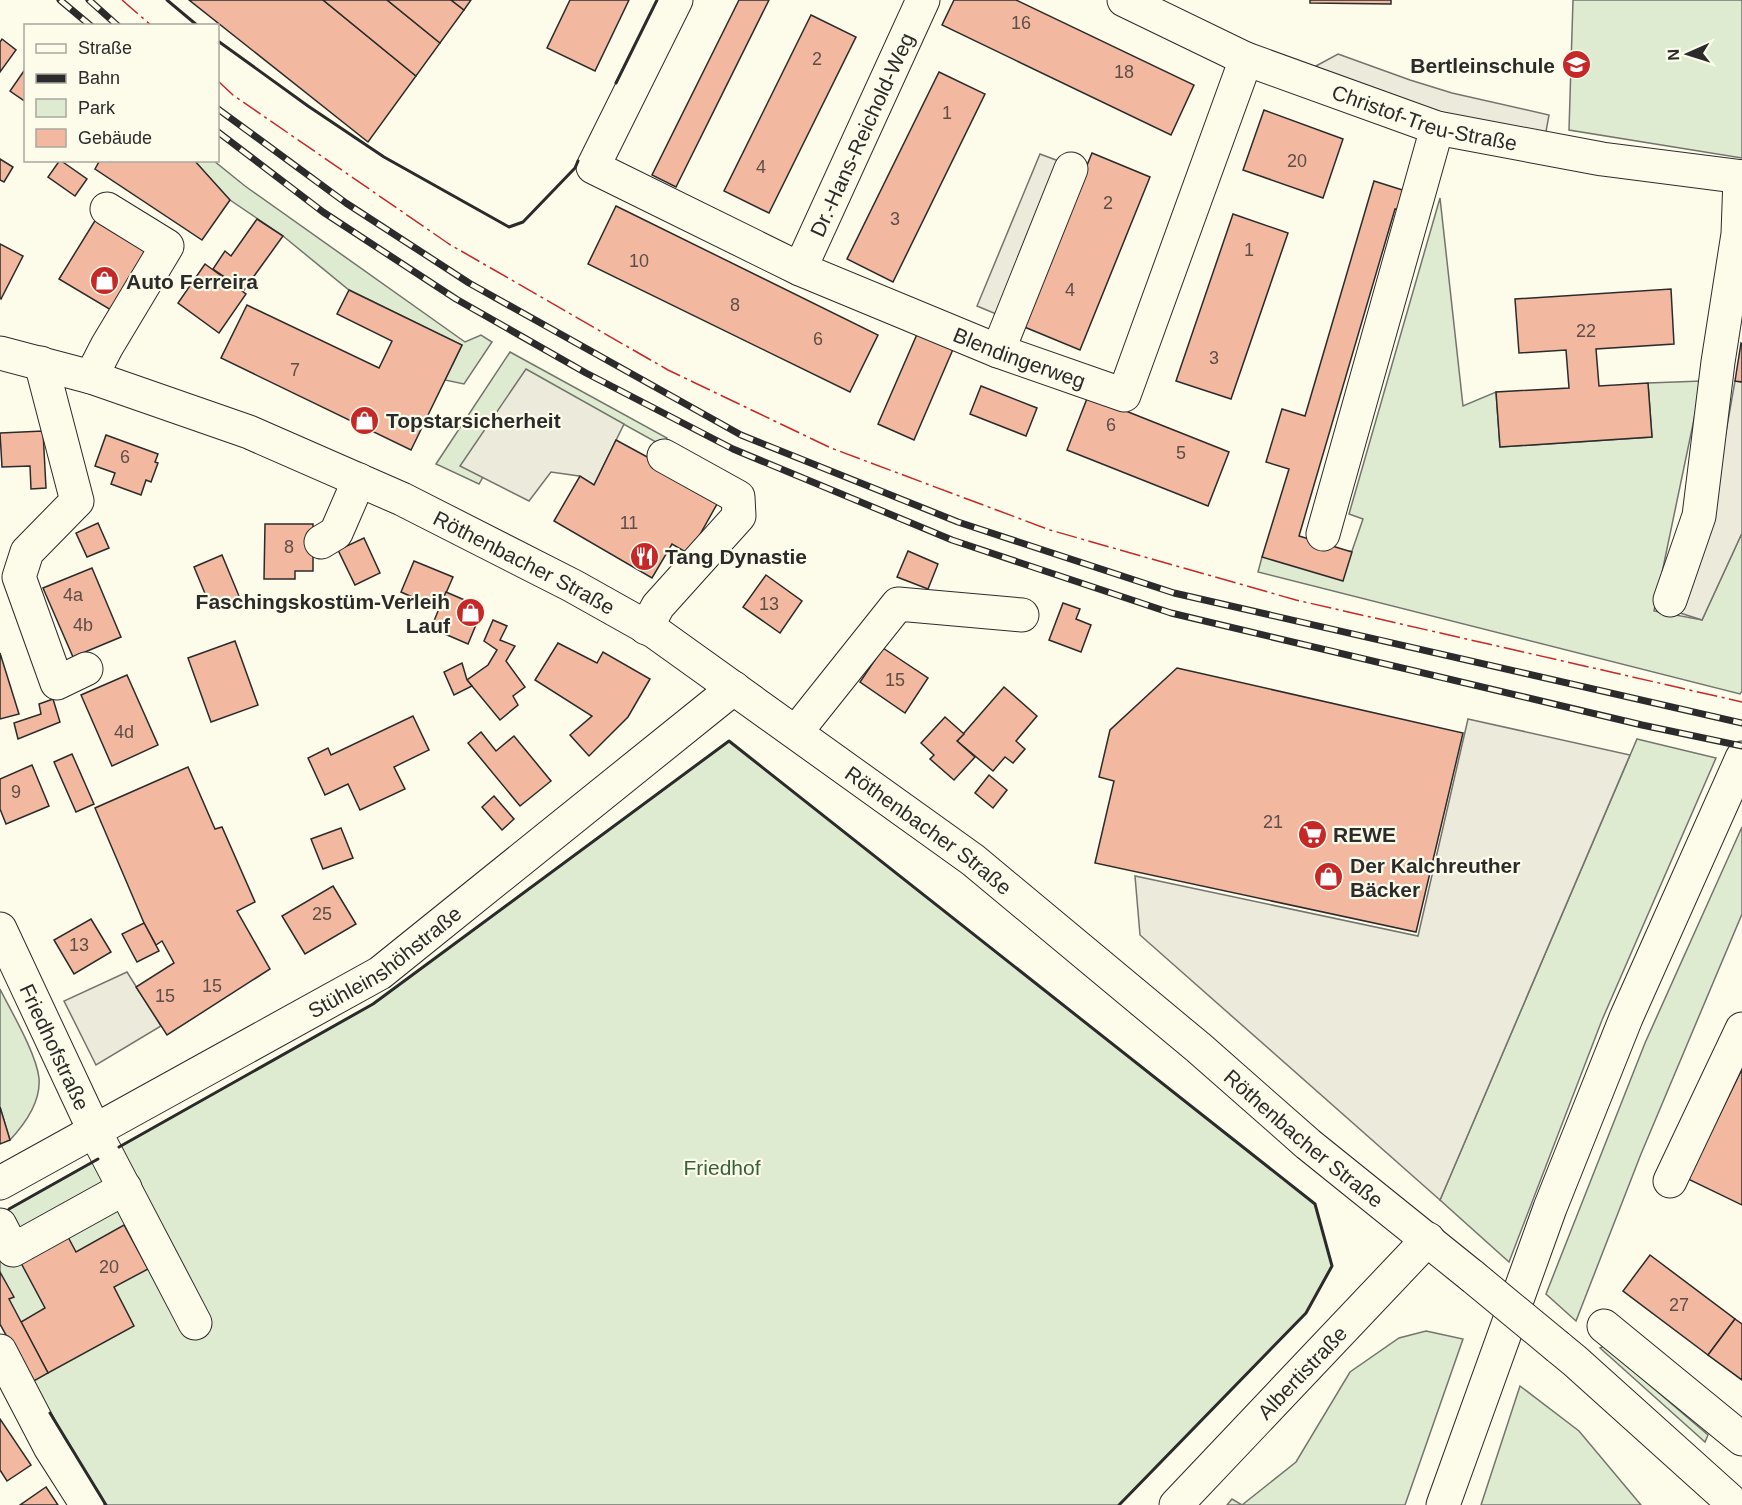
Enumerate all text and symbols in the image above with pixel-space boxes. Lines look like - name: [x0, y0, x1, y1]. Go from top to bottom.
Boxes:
- house number: 16: [1011, 13, 1031, 33]
- legend: [24, 24, 219, 162]
- north arrow: [1658, 24, 1718, 84]
- street label: Dr.-Hans-Reichold-Weg: [805, 29, 918, 240]
- text: Straße: [78, 38, 132, 58]
- house number: 2: [812, 49, 822, 69]
- school or university icon: Bertleinschule: [1560, 49, 1592, 81]
- text: N: [1665, 49, 1682, 61]
- place label: Bertleinschule: [1410, 54, 1555, 77]
- house number: 18: [1114, 62, 1134, 82]
- text: Bahn: [78, 68, 120, 88]
- street label: Christof-Treu-Straße: [1329, 80, 1519, 154]
- text: Park: [78, 98, 116, 118]
- house number: 1: [942, 103, 952, 123]
- text: Gebäude: [78, 128, 152, 148]
- house number: 20: [1287, 151, 1307, 171]
- house number: 4: [756, 157, 766, 177]
- house number: 2: [1103, 193, 1113, 213]
- house number: 3: [890, 209, 900, 229]
- house number: 1: [1244, 240, 1254, 260]
- house number: 10: [629, 251, 649, 271]
- shop icon: Auto Ferreira: [89, 265, 121, 297]
- place label: Auto Ferreira: [126, 270, 258, 293]
- house number: 4: [1065, 280, 1075, 300]
- house number: 8: [730, 295, 740, 315]
- house number: 22: [1576, 321, 1596, 341]
- street label: Blendingerweg: [950, 322, 1089, 392]
- house number: 6: [813, 329, 823, 349]
- house number: 3: [1209, 348, 1219, 368]
- house number: 7: [290, 360, 300, 380]
- shop icon: Topstarsicherheit: [349, 404, 381, 436]
- place label: Topstarsicherheit: [386, 409, 561, 432]
- house number: 6: [1106, 415, 1116, 435]
- house number: 5: [1176, 443, 1186, 463]
- house number: 6: [120, 447, 130, 467]
- street label: Röthenbacher Straße: [430, 506, 619, 619]
- house number: 11: [620, 513, 638, 533]
- house number: 8: [284, 537, 294, 557]
- restaurant icon: Tang Dynastie: [628, 540, 660, 572]
- place label: Tang Dynastie: [665, 545, 807, 568]
- house number: 4a: [63, 585, 84, 605]
- place label: Faschingskostüm-Verleih Lauf: [196, 590, 451, 637]
- house number: 13: [759, 594, 779, 614]
- shop icon: Faschingskostüm-Verleih Lauf: [455, 597, 487, 629]
- house number: 4b: [73, 615, 93, 635]
- house number: 15: [885, 670, 905, 690]
- house number: 4d: [114, 722, 134, 742]
- street label: Röthenbacher Straße: [841, 761, 1016, 899]
- house number: 9: [11, 782, 21, 802]
- house number: 21: [1263, 812, 1283, 832]
- supermarket icon: REWE: [1296, 818, 1328, 850]
- place label: REWE: [1333, 823, 1396, 846]
- place label: Der Kalchreuther Bäcker: [1350, 854, 1520, 901]
- shop icon: Der Kalchreuther Bäcker: [1313, 861, 1345, 893]
- street label: Stühleinshöhstraße: [304, 901, 465, 1022]
- house number: 25: [312, 904, 332, 924]
- house number: 13: [69, 935, 89, 955]
- house number: 15: [202, 976, 222, 996]
- street label: Friedhofstraße: [16, 980, 94, 1113]
- house number: 15: [155, 986, 175, 1006]
- street label: Röthenbacher Straße: [1220, 1064, 1388, 1212]
- park label: Friedhof: [683, 1156, 761, 1179]
- house number: 20: [99, 1257, 119, 1277]
- house number: 27: [1669, 1295, 1689, 1315]
- street label: Albertistraße: [1253, 1321, 1351, 1423]

